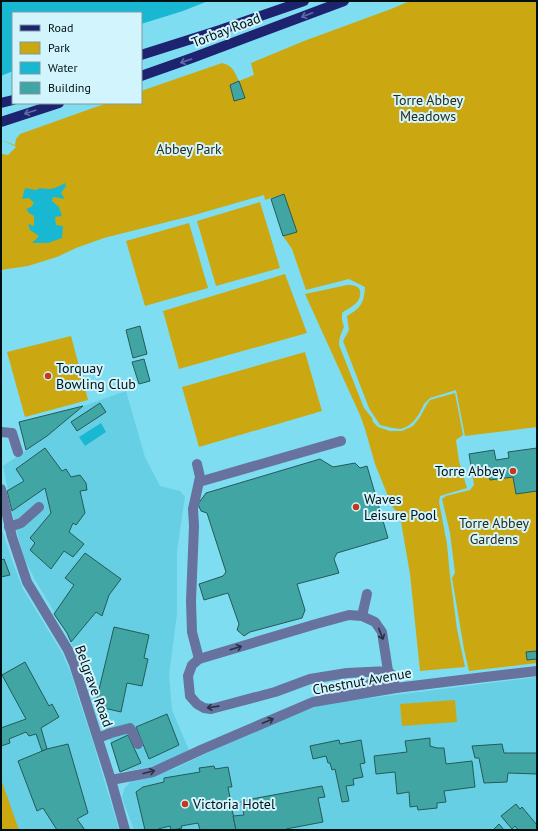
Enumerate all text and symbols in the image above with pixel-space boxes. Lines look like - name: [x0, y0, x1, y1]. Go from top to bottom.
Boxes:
- street label: Torbay Road: [189, 9, 263, 51]
- one-way arrow: [302, 11, 314, 19]
- legend: [12, 12, 142, 104]
- text: Road: [48, 20, 73, 35]
- text: Park: [48, 40, 70, 55]
- one-way arrow: [180, 57, 192, 65]
- text: Water: [48, 60, 78, 75]
- text: Building: [48, 80, 91, 95]
- park label: Torre Abbey Meadows: [393, 91, 463, 125]
- one-way arrow: [24, 109, 36, 117]
- park label: Abbey Park: [156, 140, 222, 158]
- place label: Torquay Bowling Club: [56, 359, 136, 393]
- marker: Torquay Bowling Club: [43, 371, 53, 381]
- place label: Torre Abbey: [435, 462, 505, 480]
- marker: Torre Abbey: [508, 466, 518, 476]
- place label: Waves Leisure Pool: [364, 490, 437, 524]
- marker: Waves Leisure Pool: [351, 502, 361, 512]
- park label: Torre Abbey Gardens: [459, 514, 529, 548]
- one-way arrow: [377, 627, 385, 639]
- street label: Belgrave Road: [71, 643, 117, 729]
- one-way arrow: [229, 644, 242, 651]
- street label: Chestnut Avenue: [311, 663, 413, 699]
- one-way arrow: [207, 703, 220, 711]
- one-way arrow: [262, 717, 274, 724]
- one-way arrow: [142, 768, 155, 776]
- place label: Victoria Hotel: [192, 795, 275, 813]
- marker: Victoria Hotel: [180, 799, 190, 809]

